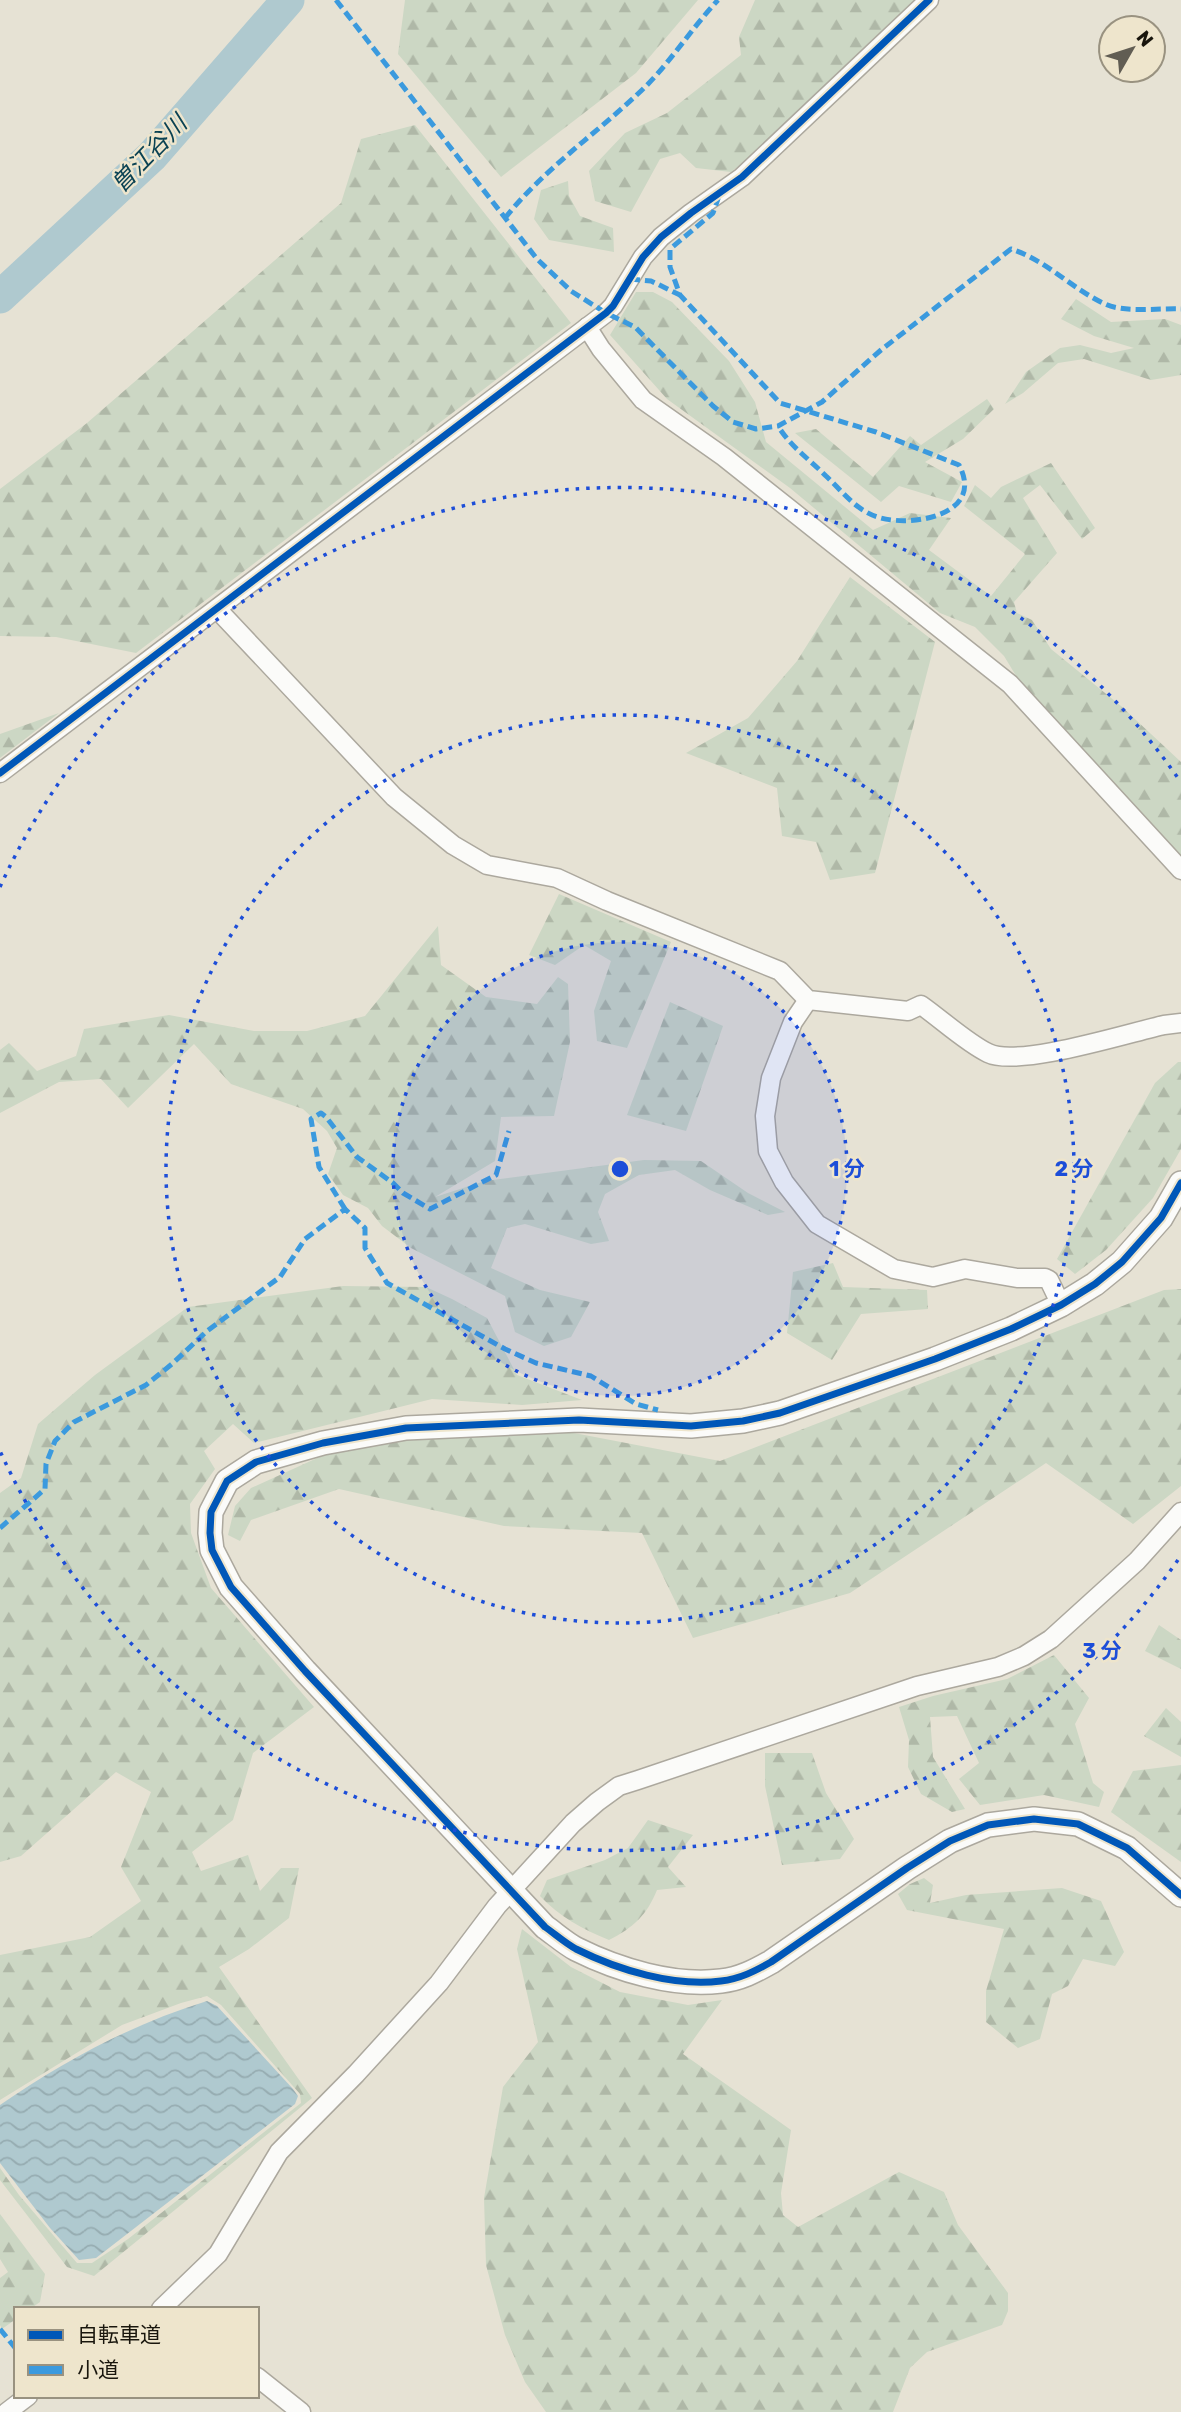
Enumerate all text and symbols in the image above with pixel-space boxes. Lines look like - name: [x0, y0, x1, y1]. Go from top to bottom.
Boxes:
- north arrow: [1097, 14, 1167, 84]
- text: N: [1132, 26, 1158, 51]
- water label: 曽江谷川: [106, 108, 194, 198]
- text: 1 分: [829, 1156, 865, 1181]
- text: 2 分: [1054, 1156, 1094, 1181]
- centre of rings: [608, 1157, 632, 1181]
- text: 3 分: [1082, 1638, 1122, 1663]
- legend: [14, 2307, 259, 2398]
- text: 自転車道: [77, 2322, 161, 2347]
- text: 小道: [77, 2357, 119, 2382]

